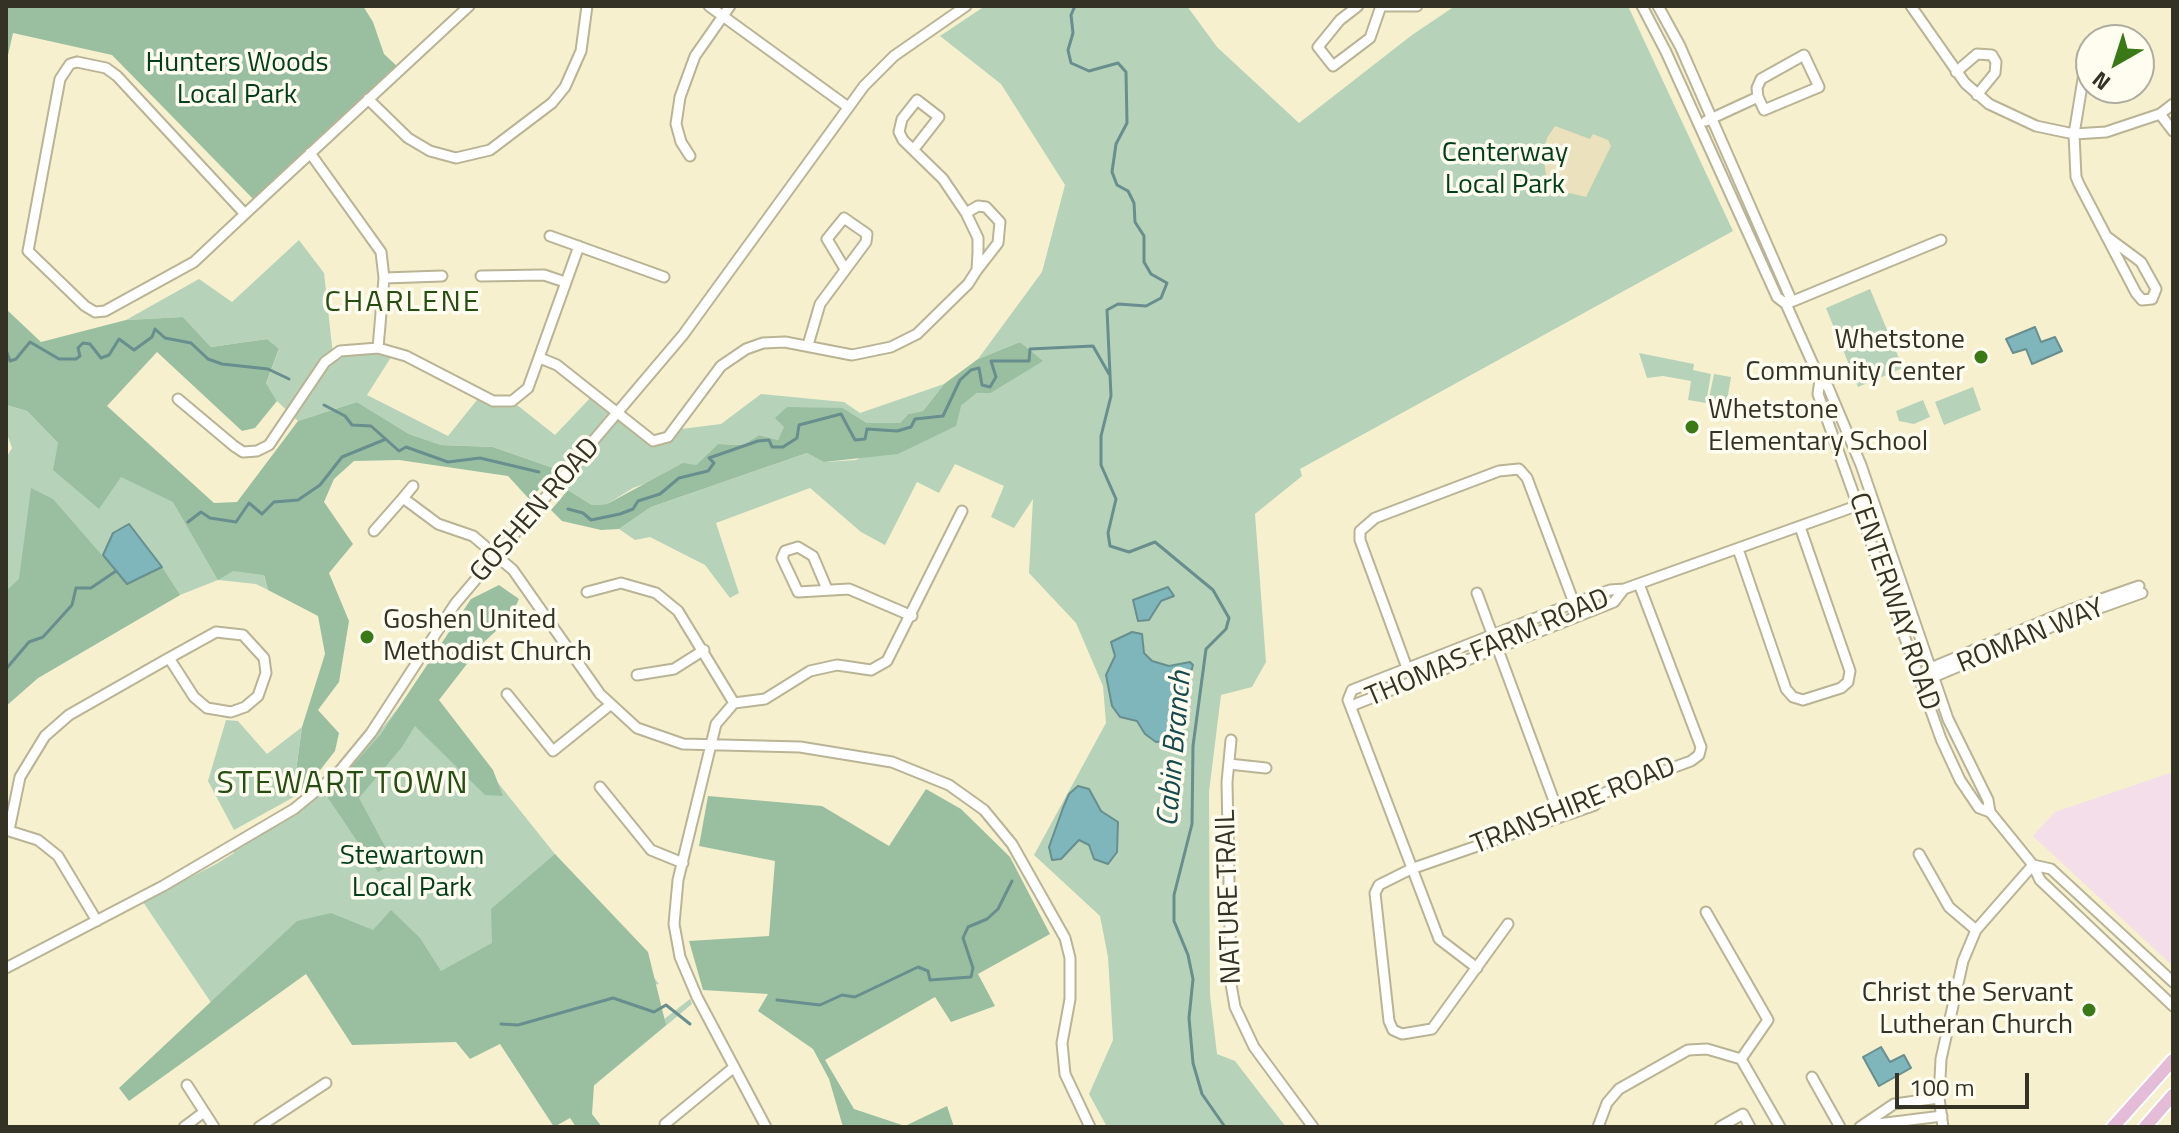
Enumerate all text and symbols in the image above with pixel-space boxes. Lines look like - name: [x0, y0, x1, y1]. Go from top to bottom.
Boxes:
- north arrow: [2075, 24, 2155, 104]
- park label: Hunters Woods Local Park: [145, 47, 329, 113]
- text: N: [2085, 63, 2118, 99]
- park label: Centerway Local Park: [1442, 137, 1568, 203]
- district label: CHARLENE: [325, 286, 481, 322]
- place label: Whetstone Community Center: [1745, 324, 1965, 390]
- marker: Whetstone Community Center: [1972, 348, 1990, 366]
- place label: Whetstone Elementary School: [1708, 394, 1928, 460]
- marker: Whetstone Elementary School: [1683, 418, 1701, 436]
- street label: GOSHEN ROAD: [464, 432, 608, 590]
- street label: CENTERWAY ROAD: [1840, 489, 1946, 715]
- street label: THOMAS FARM ROAD: [1361, 583, 1615, 715]
- street label: ROMAN WAY: [1953, 592, 2109, 682]
- place label: Goshen United Methodist Church: [383, 604, 592, 670]
- marker: Goshen United Methodist Church: [358, 628, 376, 646]
- water label: Cabin Branch: [1151, 670, 1201, 828]
- street label: TRANSHIRE ROAD: [1467, 751, 1681, 863]
- district label: STEWART TOWN: [216, 766, 470, 804]
- street label: NATURE TRAIL: [1210, 809, 1250, 985]
- park label: Stewartown Local Park: [340, 840, 484, 906]
- place label: Christ the Servant Lutheran Church: [1862, 977, 2073, 1043]
- marker: Christ the Servant Lutheran Church: [2080, 1001, 2098, 1019]
- scale bar: [1899, 1057, 2033, 1107]
- text: 100 m: [1909, 1069, 1975, 1105]

